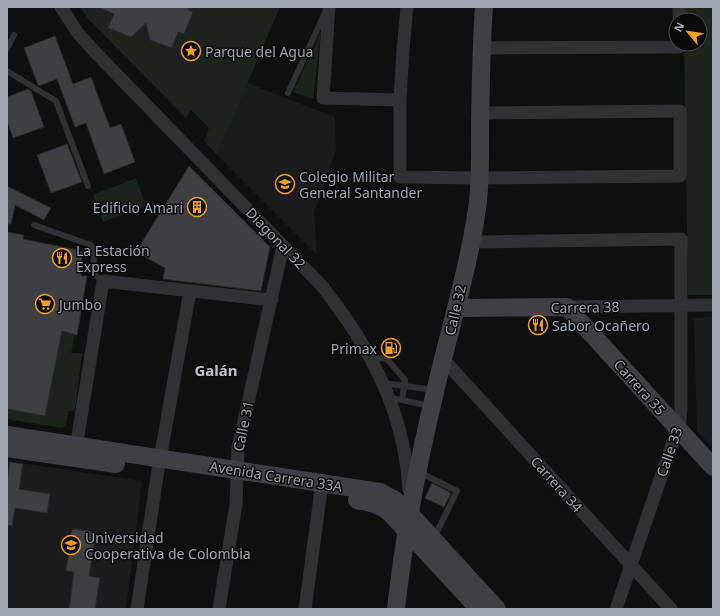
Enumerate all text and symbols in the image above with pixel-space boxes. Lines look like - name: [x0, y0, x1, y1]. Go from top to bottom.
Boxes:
- north arrow: [668, 12, 708, 52]
- text: N: [670, 19, 688, 34]
- place icon: Parque del Agua: [180, 40, 202, 62]
- place label: Parque del Agua: [205, 42, 313, 61]
- place label: Colegio Militar General Santander: [299, 167, 423, 202]
- school or university icon: Colegio Militar General Santander: [274, 173, 296, 195]
- building icon: Edificio Amari: [186, 196, 208, 218]
- place label: Edificio Amari: [93, 198, 183, 217]
- street label: Diagonal 32: [242, 203, 310, 273]
- place label: La Estación Express: [76, 241, 150, 276]
- restaurant icon: La Estación Express: [51, 247, 73, 269]
- street label: Calle 32: [440, 283, 470, 337]
- supermarket icon: Jumbo: [34, 293, 56, 315]
- place label: Jumbo: [57, 295, 102, 314]
- street label: Carrera 38: [550, 297, 620, 317]
- restaurant icon: Sabor Ocañero: [527, 314, 549, 336]
- place label: Sabor Ocañero: [552, 316, 650, 335]
- fuel station icon: Primax: [380, 337, 402, 359]
- place label: Primax: [331, 339, 378, 358]
- street label: Carrera 35: [610, 355, 670, 419]
- district label: Galán: [194, 360, 238, 380]
- street label: Calle 31: [228, 399, 258, 453]
- street label: Calle 33: [652, 425, 686, 479]
- street label: Carrera 34: [527, 452, 587, 516]
- street label: Avenida Carrera 33A: [208, 456, 344, 496]
- place label: Universidad Cooperativa de Colombia: [85, 528, 251, 563]
- school or university icon: Universidad Cooperativa de Colombia: [60, 534, 82, 556]

